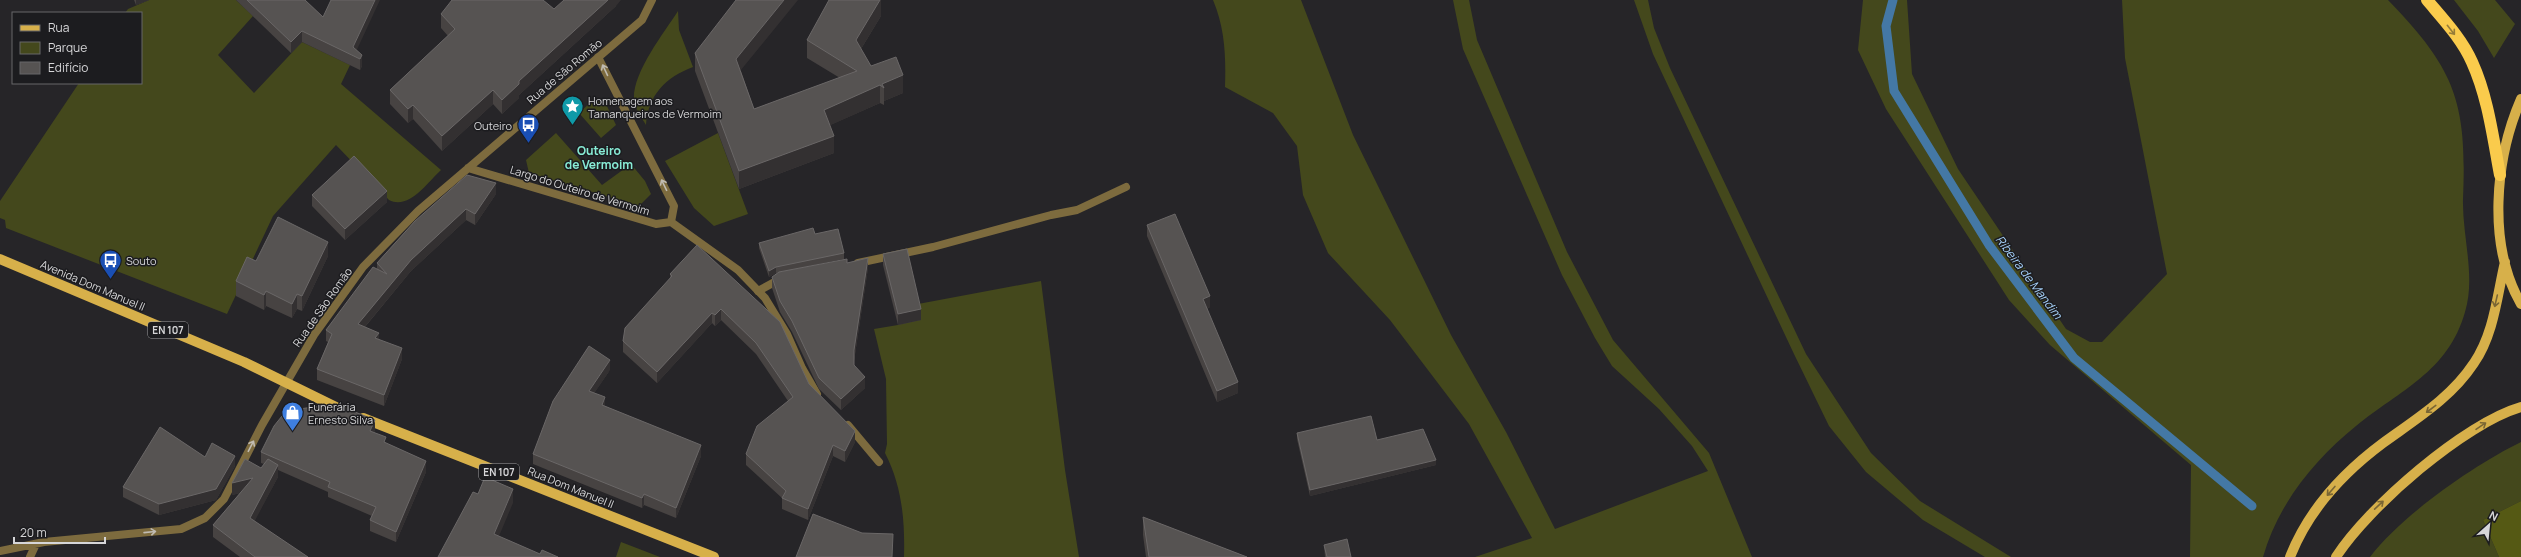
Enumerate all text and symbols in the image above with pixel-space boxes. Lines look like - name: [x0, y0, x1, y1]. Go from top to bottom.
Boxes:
- legend: [12, 12, 142, 84]
- text: Rua: [48, 19, 69, 36]
- one-way arrow: [2447, 25, 2456, 36]
- street label: Rua de São Romão: [523, 35, 605, 107]
- text: Parque: [48, 39, 87, 56]
- text: Edifício: [48, 59, 88, 76]
- one-way arrow: [601, 64, 608, 76]
- place icon: Homenagem aos Tamanqueiros de Vermoim: [559, 93, 585, 126]
- place label: Homenagem aos Tamanqueiros de Vermoim: [588, 93, 721, 121]
- bus stop icon: Outeiro: [515, 112, 541, 145]
- place label: Outeiro: [474, 118, 512, 133]
- district label: Outeiro de Vermoim: [565, 142, 633, 173]
- street label: Largo do Outeiro de Vermoim: [508, 162, 652, 218]
- one-way arrow: [660, 180, 667, 192]
- water label: Ribeira de Mandim: [1992, 232, 2067, 323]
- bus stop icon: Souto: [97, 247, 123, 280]
- place label: Souto: [126, 253, 157, 268]
- street label: Avenida Dom Manuel II: [38, 256, 148, 314]
- street label: Rua de São Romão: [289, 264, 355, 350]
- one-way arrow: [2492, 294, 2500, 307]
- road number: EN 107: [148, 322, 188, 338]
- shop icon: Funerária Ernesto Silva: [280, 399, 306, 432]
- place label: Funerária Ernesto Silva: [308, 399, 373, 427]
- one-way arrow: [2425, 404, 2436, 413]
- one-way arrow: [2475, 422, 2486, 430]
- one-way arrow: [248, 441, 255, 453]
- street label: Rua Dom Manuel II: [526, 463, 616, 511]
- road number: EN 107: [479, 464, 519, 480]
- one-way arrow: [2327, 486, 2336, 497]
- one-way arrow: [2373, 501, 2383, 510]
- north arrow: [2469, 505, 2509, 545]
- text: N: [2487, 507, 2501, 524]
- scale bar: [14, 519, 105, 545]
- text: 20 m: [20, 524, 47, 541]
- one-way arrow: [143, 529, 156, 536]

